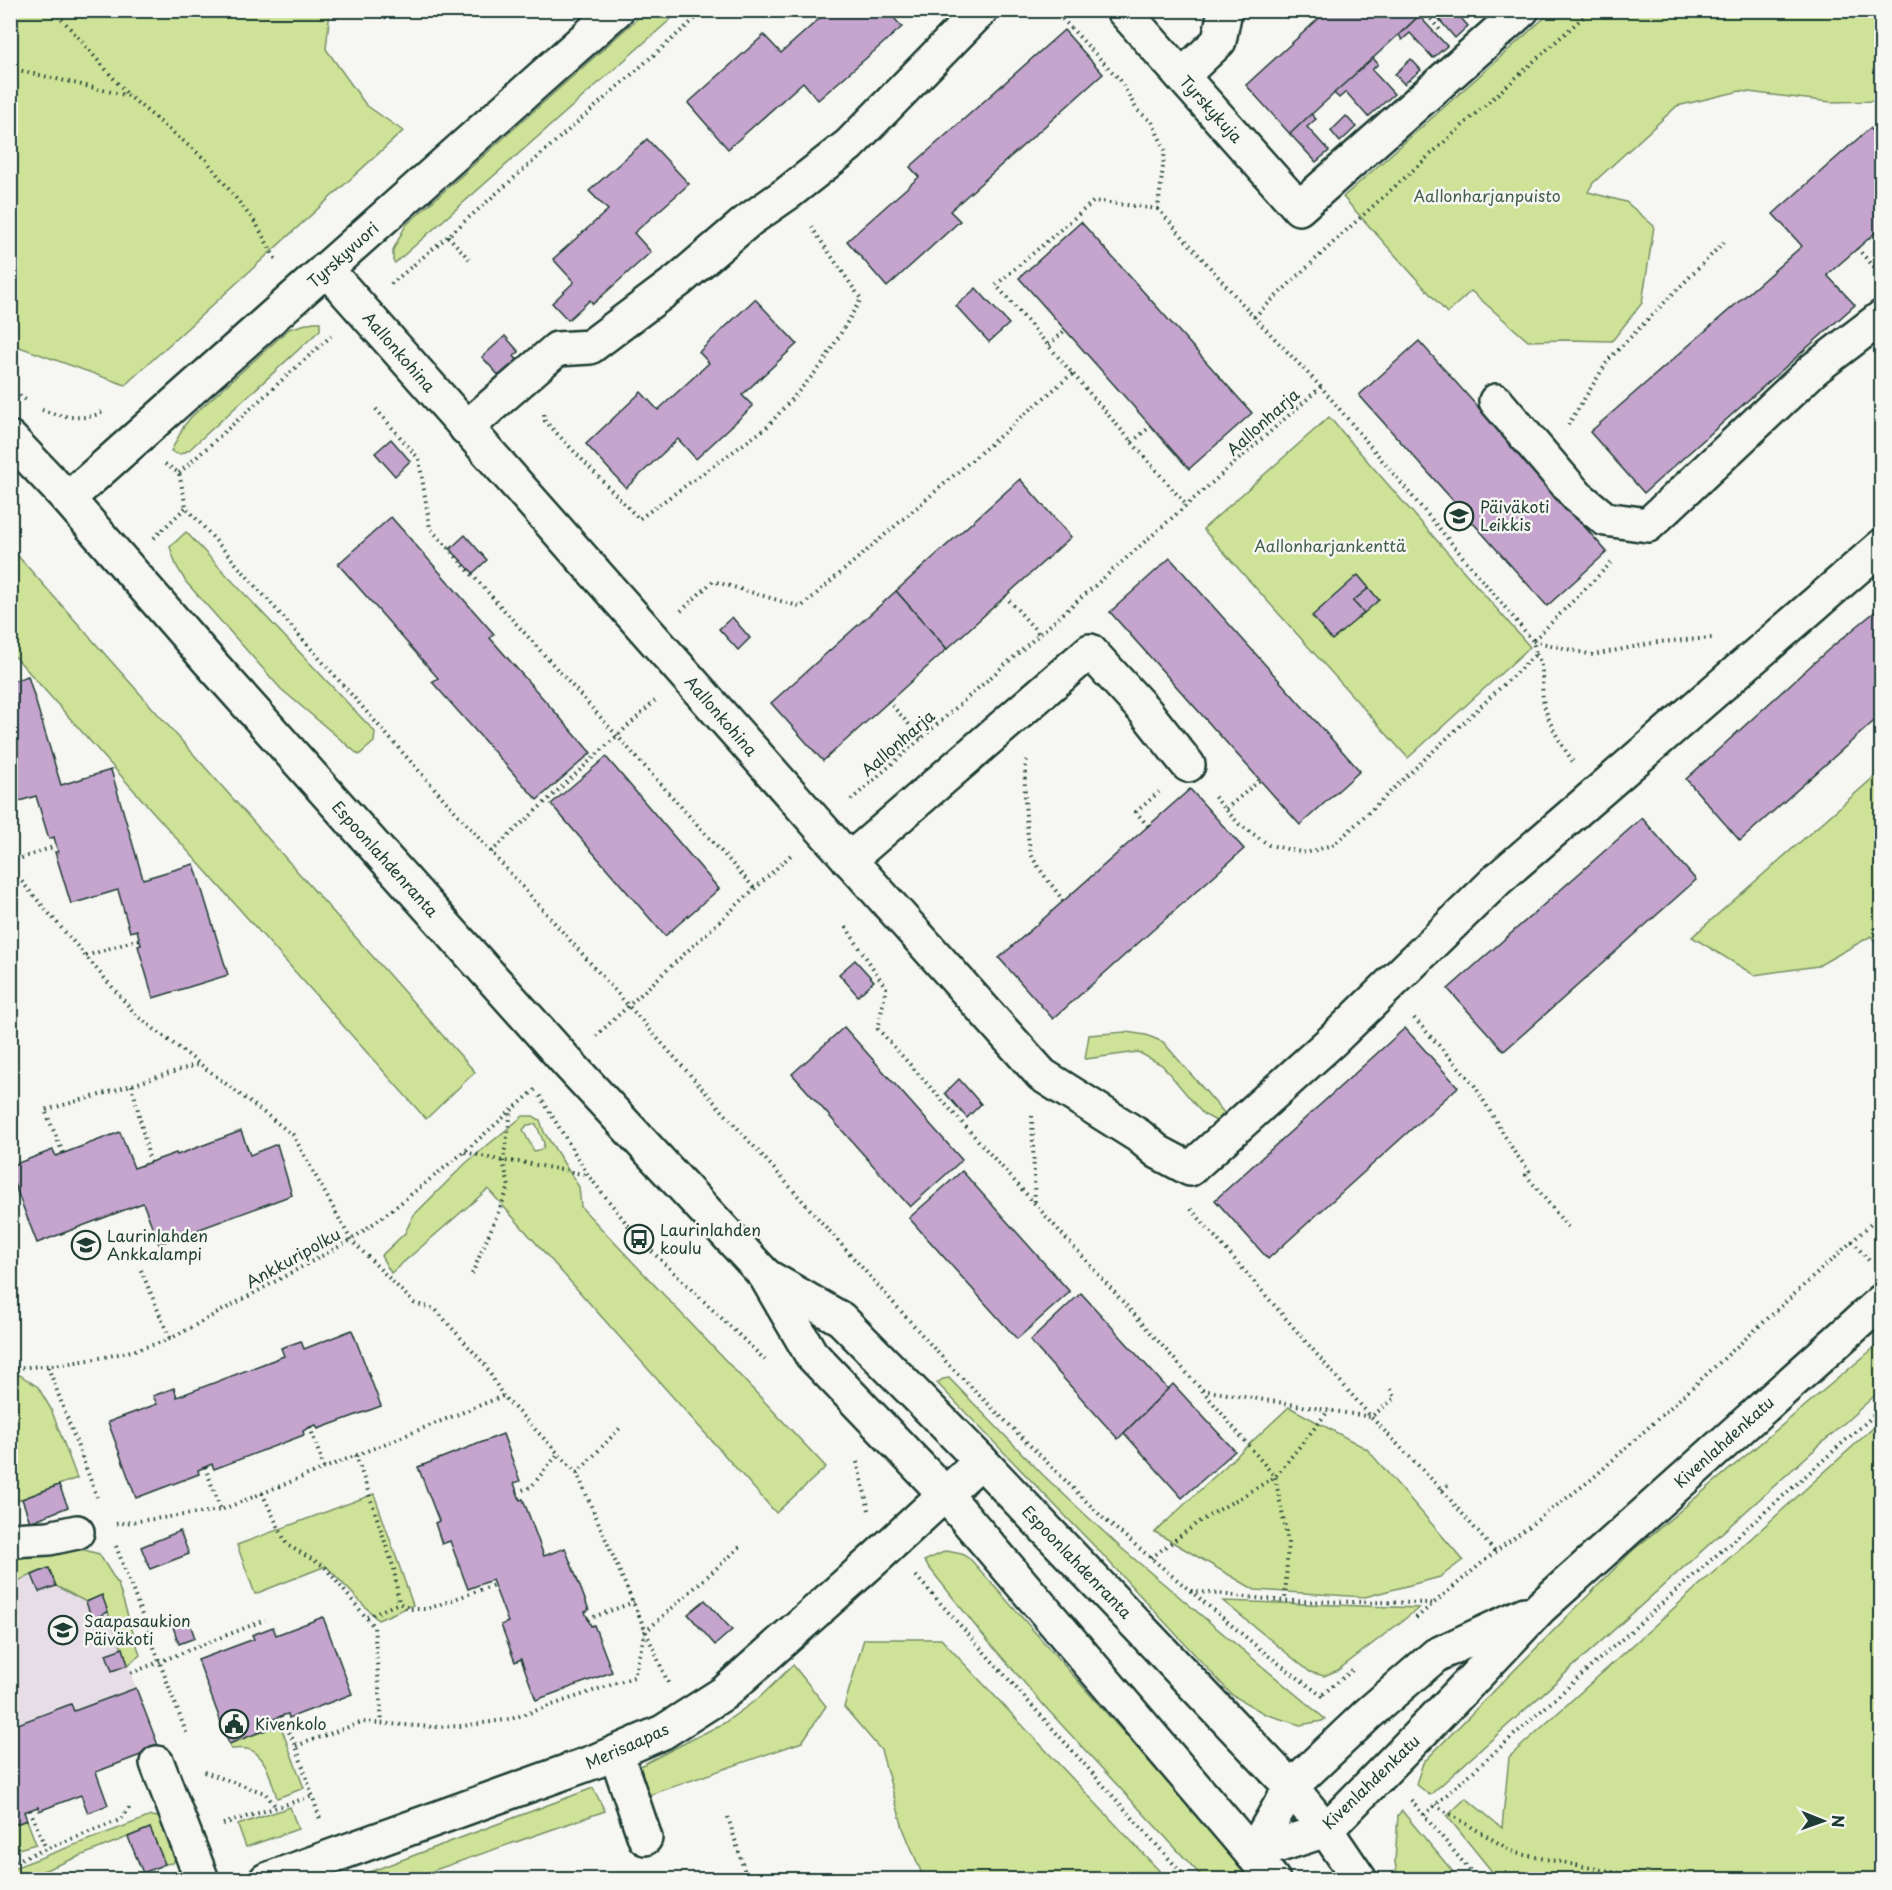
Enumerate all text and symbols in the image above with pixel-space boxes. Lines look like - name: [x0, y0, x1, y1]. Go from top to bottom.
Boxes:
- street label: Tyrskykuja: [1175, 69, 1249, 148]
- park label: Aallonharjanpuisto: [1413, 183, 1561, 207]
- street label: Tyrskyvuori: [301, 216, 383, 293]
- street label: Aallonkohina: [358, 306, 442, 397]
- street label: Aallonharja: [1221, 382, 1304, 460]
- place label: Päiväkoti Leikkis: [1480, 494, 1550, 536]
- school or university icon: Päiväkoti Leikkis: [1443, 500, 1475, 532]
- park label: Aallonharjankenttä: [1254, 533, 1406, 557]
- street label: Aallonkohina: [680, 670, 764, 761]
- street label: Aallonharja: [855, 703, 939, 781]
- street label: Espoonlahdenranta: [327, 795, 445, 922]
- place label: Laurinlahden koulu: [660, 1217, 761, 1259]
- street label: Ankkuripolku: [241, 1221, 344, 1293]
- place label: Laurinlahden Ankkalampi: [107, 1223, 208, 1265]
- bus stop icon: Laurinlahden koulu: [623, 1223, 655, 1255]
- school or university icon: Laurinlahden Ankkalampi: [70, 1229, 102, 1261]
- street label: Kivenlahdenkatu: [1668, 1390, 1779, 1493]
- street label: Espoonlahdenranta: [1017, 1499, 1138, 1623]
- place label: Saapasaukion Päiväkoti: [84, 1608, 191, 1650]
- school or university icon: Saapasaukion Päiväkoti: [47, 1614, 79, 1646]
- public building icon: Kivenkolo: [218, 1708, 250, 1740]
- place label: Kivenkolo: [255, 1711, 327, 1735]
- street label: Merisaapas: [581, 1716, 672, 1774]
- street label: Kivenlahdenkatu: [1316, 1729, 1424, 1834]
- north arrow: [1793, 1791, 1853, 1851]
- text: N: [1827, 1815, 1851, 1828]

